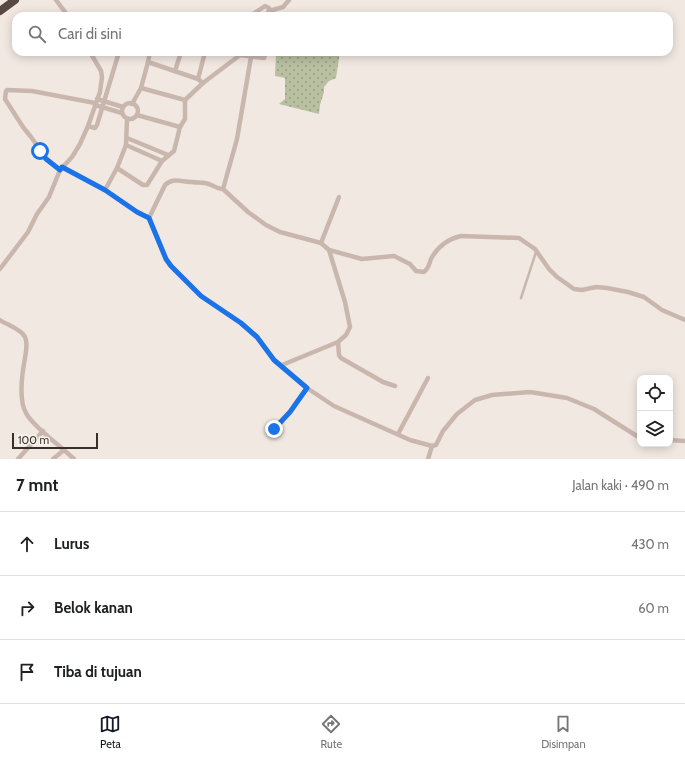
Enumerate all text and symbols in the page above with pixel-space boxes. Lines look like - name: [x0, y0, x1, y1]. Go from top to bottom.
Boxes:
- search box: [12, 12, 673, 56]
- icon: search: [26, 23, 48, 45]
- text: Cari di sini: [58, 25, 122, 43]
- route start: [31, 142, 49, 160]
- map controls: [637, 375, 673, 447]
- button: locate: [637, 375, 673, 411]
- button: layers: [637, 411, 673, 447]
- route end: [265, 420, 283, 438]
- scale bar: [12, 431, 98, 450]
- text: 100 m: [18, 433, 49, 447]
- text: 7 mnt: [16, 475, 58, 495]
- text: Jalan kaki · 490 m: [572, 477, 669, 493]
- icon: ahead: [16, 533, 38, 555]
- text: Lurus: [54, 535, 89, 553]
- text: 430 m: [631, 536, 669, 552]
- icon: right: [16, 597, 38, 619]
- text: Belok kanan: [54, 599, 133, 617]
- text: 60 m: [638, 600, 669, 616]
- icon: arrive: [16, 661, 38, 683]
- text: Tiba di tujuan: [54, 663, 142, 681]
- tab: Peta: [99, 713, 121, 751]
- tab: Rute: [320, 713, 342, 751]
- tab: Disimpan: [541, 713, 586, 751]

